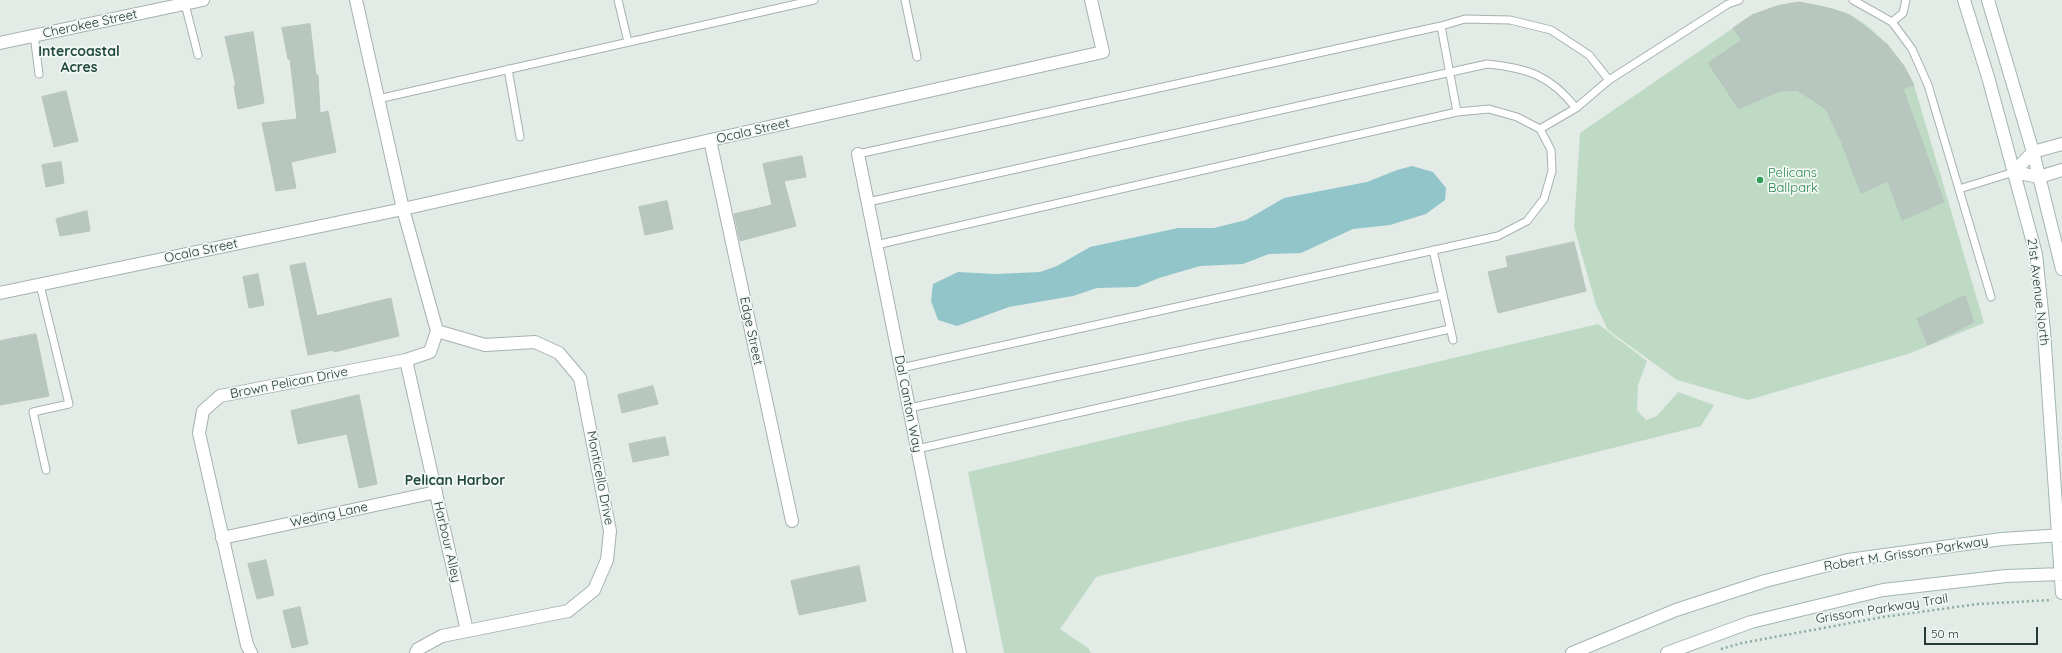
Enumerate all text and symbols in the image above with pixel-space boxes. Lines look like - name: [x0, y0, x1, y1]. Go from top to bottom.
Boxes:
- street label: Cherokee Street: [41, 6, 139, 42]
- district label: Intercoastal Acres: [38, 44, 120, 76]
- street label: Ocala Street: [715, 115, 791, 147]
- place label: Pelicans Ballpark: [1768, 165, 1818, 196]
- marker: Pelicans Ballpark: [1755, 175, 1765, 185]
- street label: Ocala Street: [163, 236, 239, 266]
- street label: 21st Avenue North: [2024, 237, 2052, 347]
- street label: Edge Street: [736, 295, 766, 367]
- street label: Dal Canton Way: [891, 354, 925, 454]
- street label: Brown Pelican Drive: [229, 364, 349, 402]
- street label: Monticello Drive: [583, 429, 617, 527]
- district label: Pelican Harbor: [405, 473, 505, 489]
- street label: Weding Lane: [289, 499, 369, 531]
- street label: Harbour Alley: [430, 500, 464, 584]
- street label: Robert M. Grissom Parkway: [1823, 533, 1989, 575]
- street label: Grissom Parkway Trail: [1815, 591, 1949, 627]
- scale bar: [1926, 619, 2040, 645]
- text: 50 m: [1931, 626, 1959, 641]

